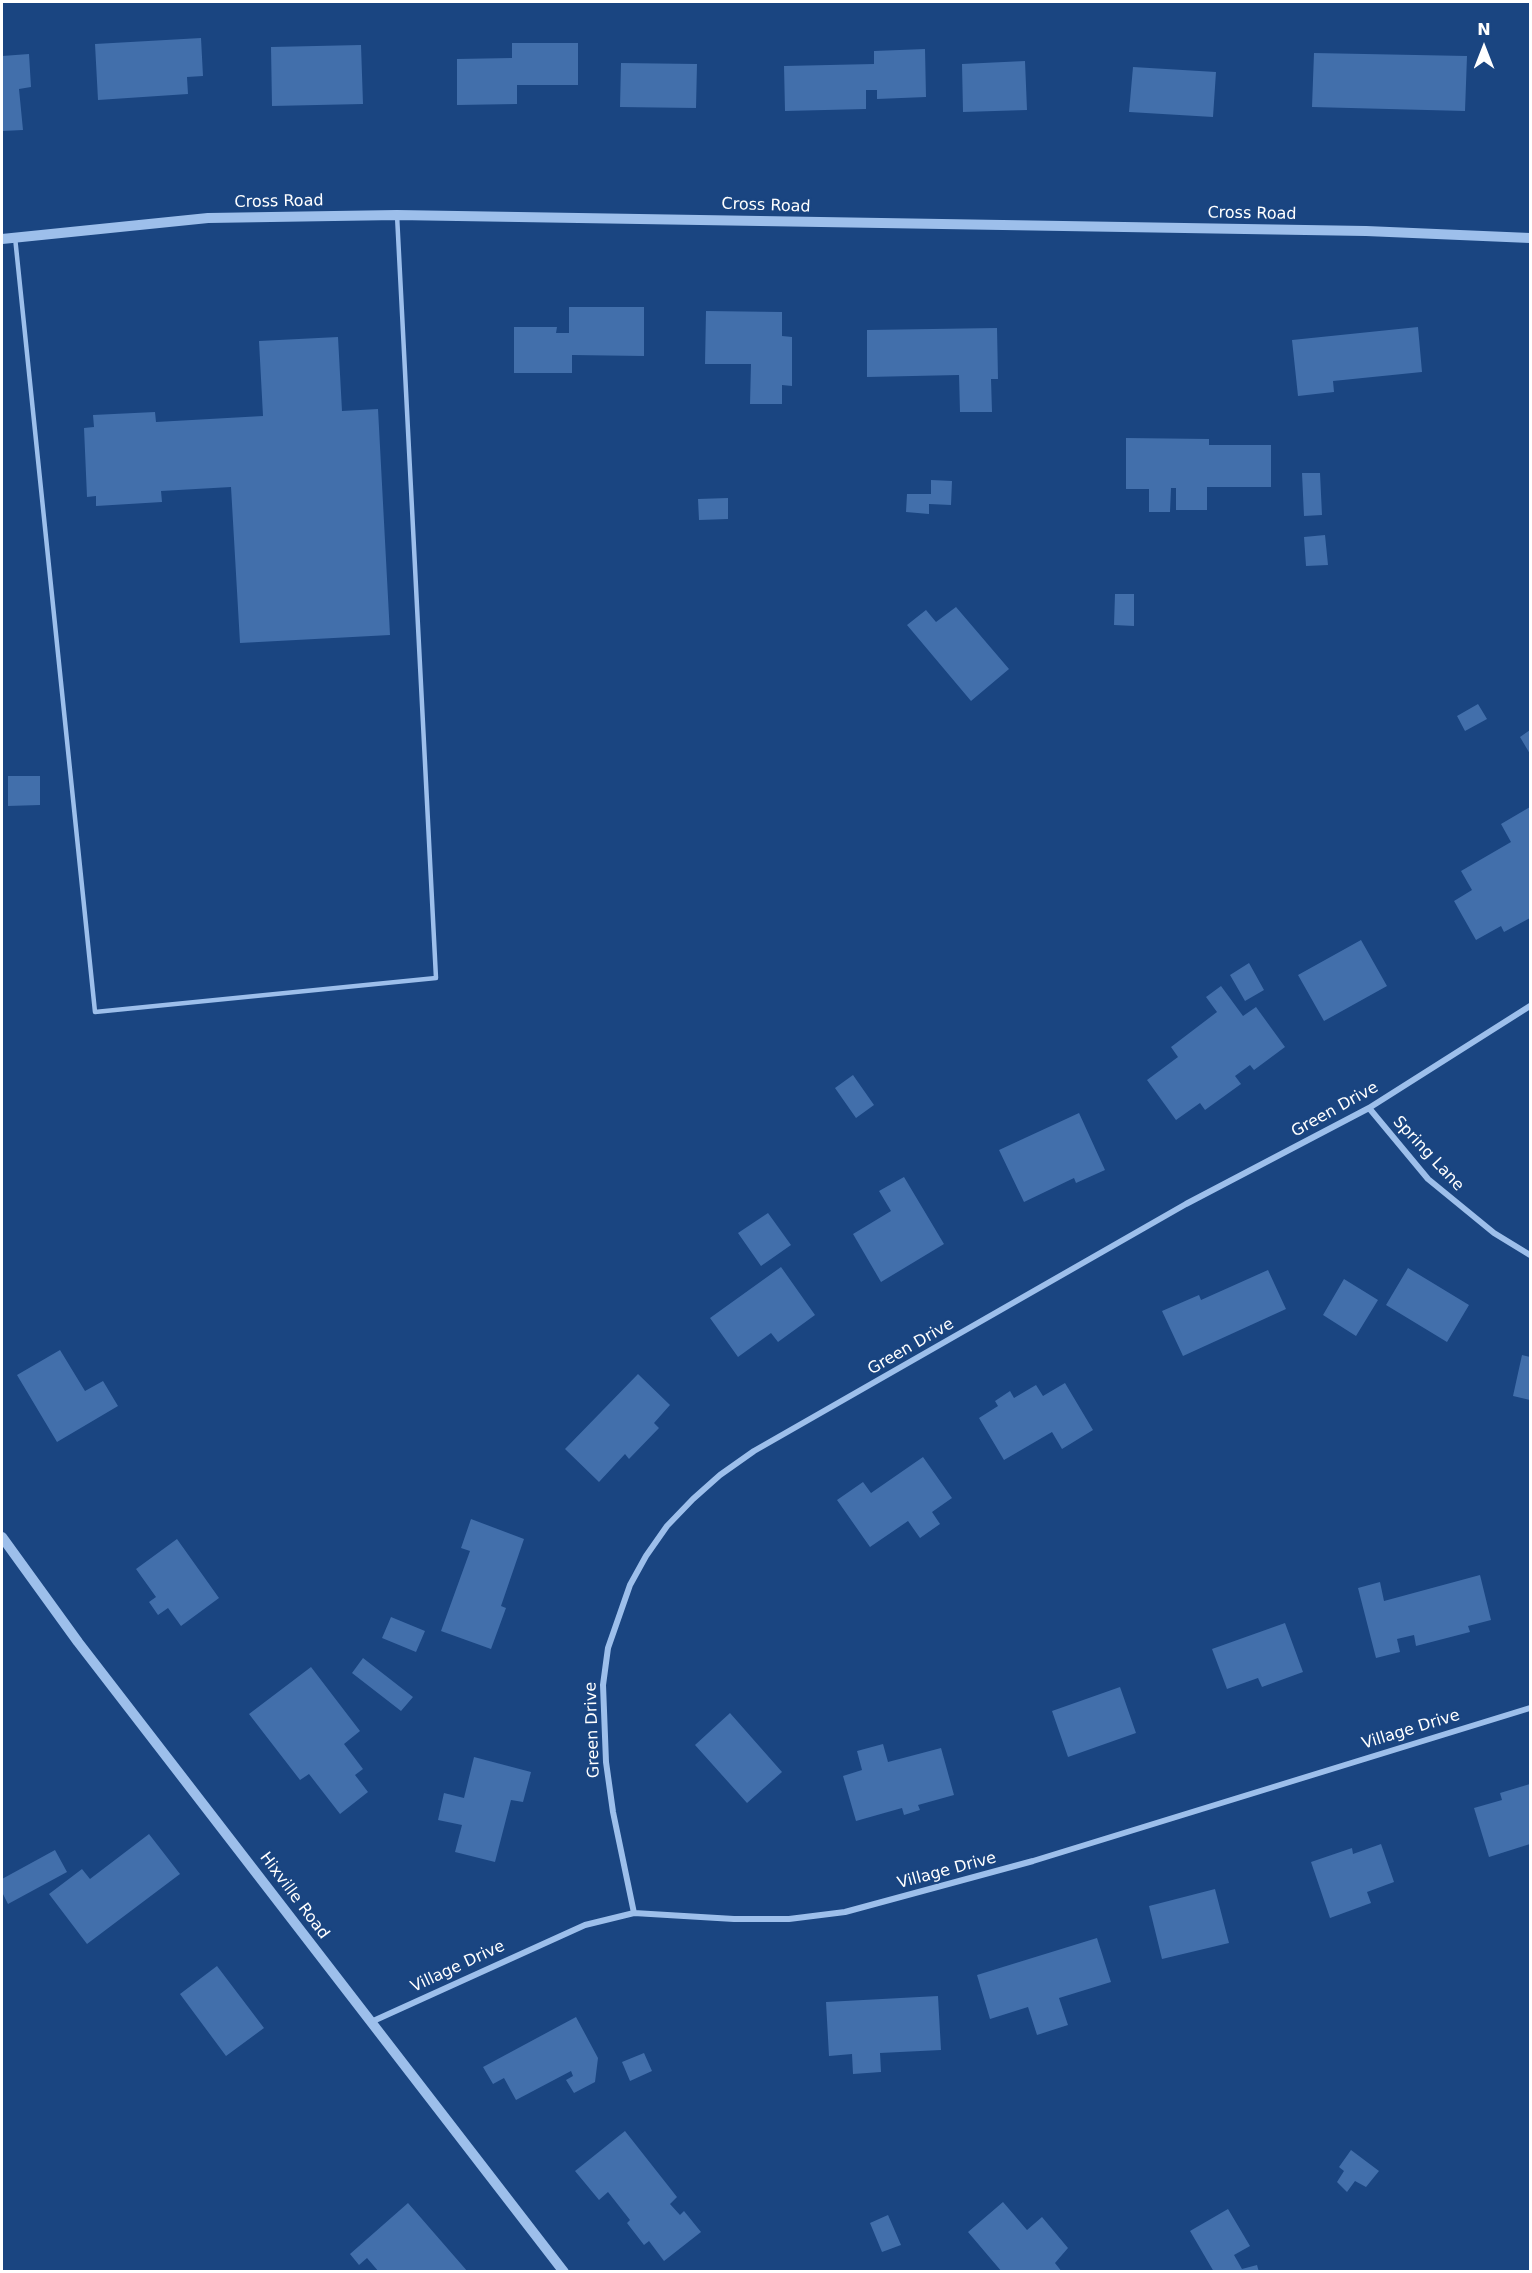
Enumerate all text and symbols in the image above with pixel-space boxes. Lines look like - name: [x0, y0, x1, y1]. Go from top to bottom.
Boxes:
- north arrow: [1454, 18, 1514, 78]
- text: N: [1477, 20, 1491, 39]
- street label: Cross Road: [234, 192, 324, 212]
- street label: Cross Road: [721, 195, 811, 217]
- street label: Cross Road: [1207, 204, 1297, 224]
- street label: Green Drive: [1288, 1078, 1382, 1142]
- street label: Spring Lane: [1388, 1113, 1468, 1195]
- street label: Green Drive: [865, 1315, 957, 1379]
- street label: Green Drive: [582, 1682, 604, 1778]
- street label: Village Drive: [1360, 1706, 1462, 1754]
- street label: Hixville Road: [255, 1849, 333, 1943]
- street label: Village Drive: [896, 1849, 998, 1893]
- street label: Village Drive: [408, 1937, 508, 1997]

